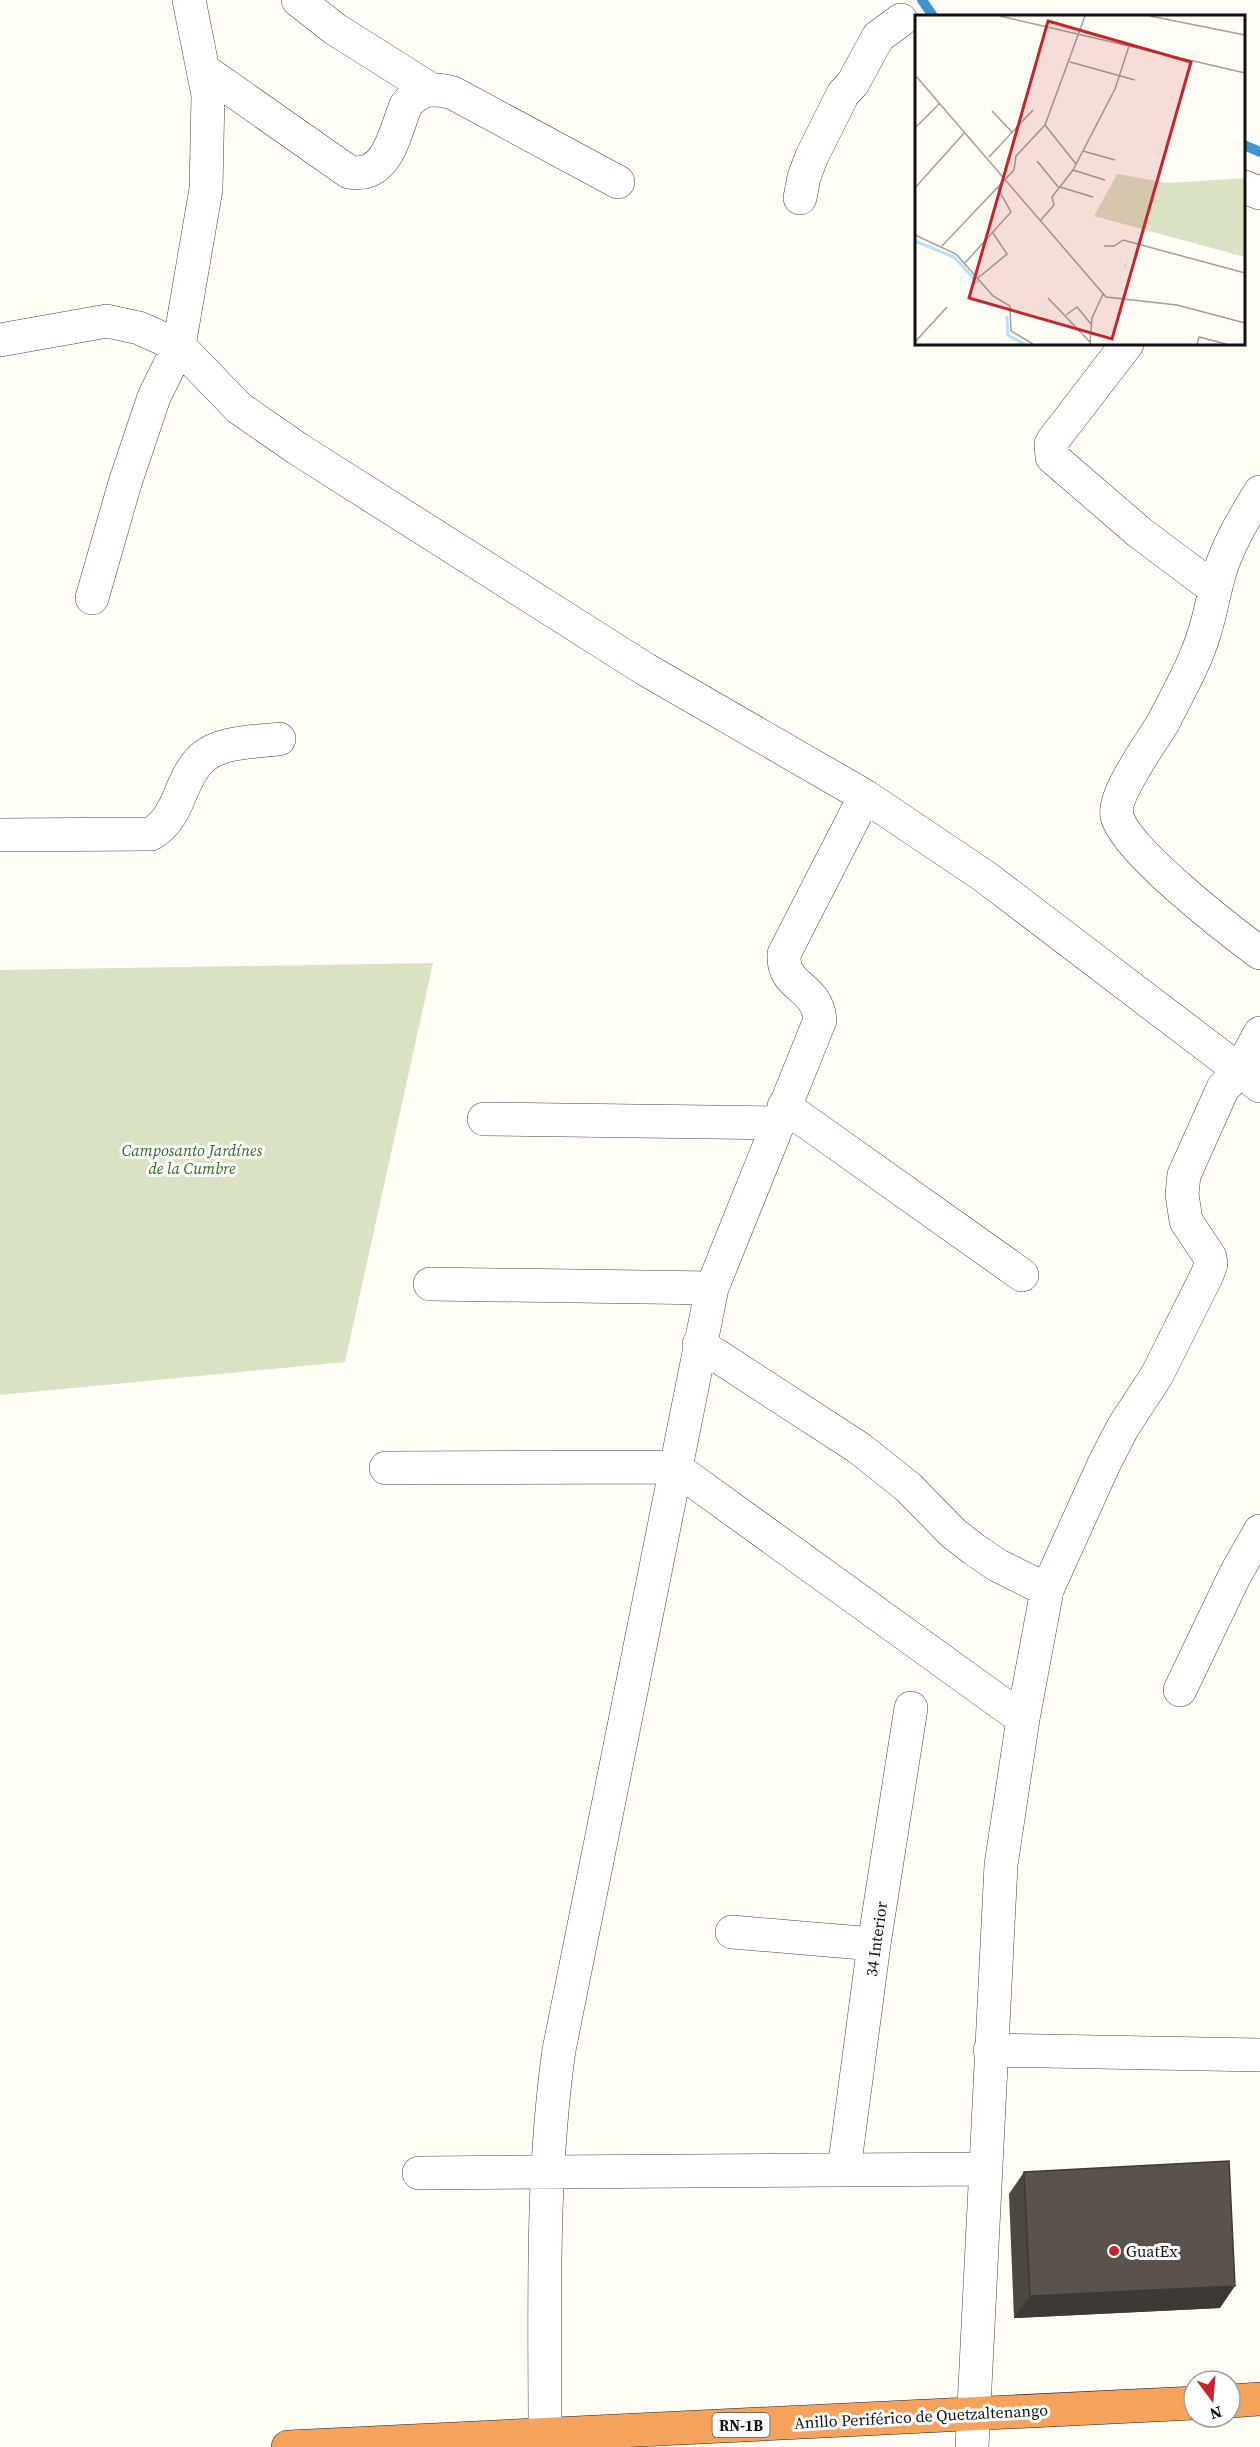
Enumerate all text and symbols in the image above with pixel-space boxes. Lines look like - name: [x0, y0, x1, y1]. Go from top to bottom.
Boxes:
- inset map: [915, 15, 1245, 345]
- park label: Camposanto Jardínes de la Cumbre: [122, 1139, 263, 1179]
- street label: 34 Interior: [860, 1900, 892, 1978]
- place label: GuatEx: [1126, 2240, 1178, 2262]
- marker: GuatEx: [1107, 2244, 1121, 2258]
- north arrow: [1182, 2369, 1242, 2429]
- street label: Anillo Periférico de Quetzaltenango: [794, 2398, 1049, 2434]
- text: N: [1207, 2401, 1225, 2426]
- road number: RN-1B: [712, 2413, 770, 2437]

